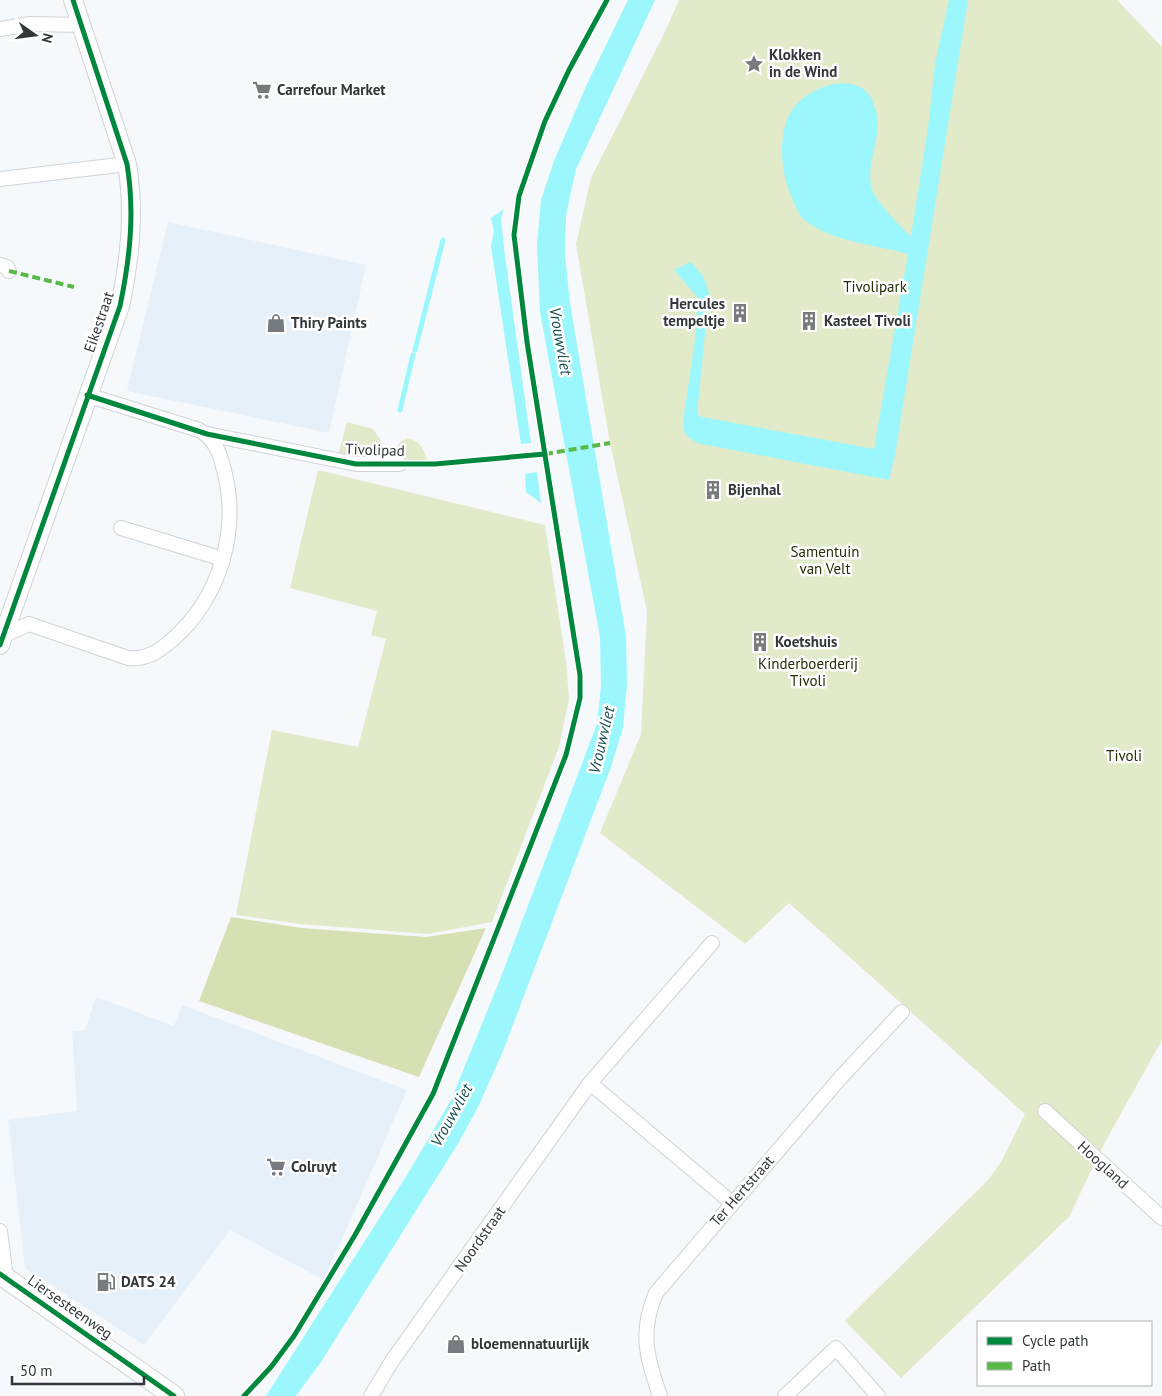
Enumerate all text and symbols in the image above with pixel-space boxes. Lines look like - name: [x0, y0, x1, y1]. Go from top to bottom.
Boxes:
- north arrow: [10, 10, 60, 60]
- text: N: [38, 32, 57, 45]
- place label: Klokken in de Wind: [769, 45, 837, 81]
- place icon: Klokken in de Wind: [743, 53, 765, 75]
- supermarket icon: Carrefour Market: [251, 79, 273, 101]
- place label: Carrefour Market: [277, 80, 386, 99]
- park label: Tivolipark: [843, 277, 908, 296]
- street label: Eikestraat: [79, 289, 118, 355]
- place label: Hercules tempeltje: [663, 294, 725, 330]
- building icon: Hercules tempeltje: [729, 302, 751, 324]
- water label: Vrouwvliet: [545, 306, 577, 377]
- building icon: Kasteel Tivoli: [798, 310, 820, 332]
- place label: Kasteel Tivoli: [824, 311, 911, 330]
- shop icon: Thiry Paints: [265, 312, 287, 334]
- place label: Thiry Paints: [291, 313, 367, 332]
- street label: Tivolipad: [345, 439, 405, 460]
- building icon: Bijenhal: [702, 479, 724, 501]
- place label: Bijenhal: [728, 480, 781, 499]
- park label: Samentuin van Velt: [791, 542, 859, 578]
- building icon: Koetshuis: [749, 631, 771, 653]
- place label: Koetshuis: [775, 632, 837, 651]
- park label: Kinderboerderij Tivoli: [758, 654, 858, 690]
- water label: Vrouwvliet: [584, 703, 619, 776]
- park label: Tivoli: [1106, 746, 1142, 765]
- water label: Vrouwvliet: [426, 1079, 477, 1150]
- street label: Hoogland: [1074, 1137, 1133, 1193]
- street label: Ter Hertstraat: [706, 1151, 778, 1230]
- supermarket icon: Colruyt: [265, 1156, 287, 1178]
- place label: Colruyt: [291, 1157, 338, 1176]
- street label: Noordstraat: [450, 1202, 509, 1275]
- street label: Liersesteenweg: [24, 1270, 116, 1343]
- fuel station icon: DATS 24: [95, 1271, 117, 1293]
- place label: DATS 24: [121, 1272, 176, 1291]
- legend: [977, 1321, 1152, 1386]
- text: Cycle path: [1022, 1331, 1088, 1350]
- shop icon: bloemennatuurlijk: [445, 1333, 467, 1355]
- place label: bloemennatuurlijk: [471, 1334, 590, 1353]
- scale bar: [12, 1354, 145, 1386]
- text: Path: [1022, 1356, 1051, 1375]
- text: 50 m: [20, 1361, 53, 1380]

